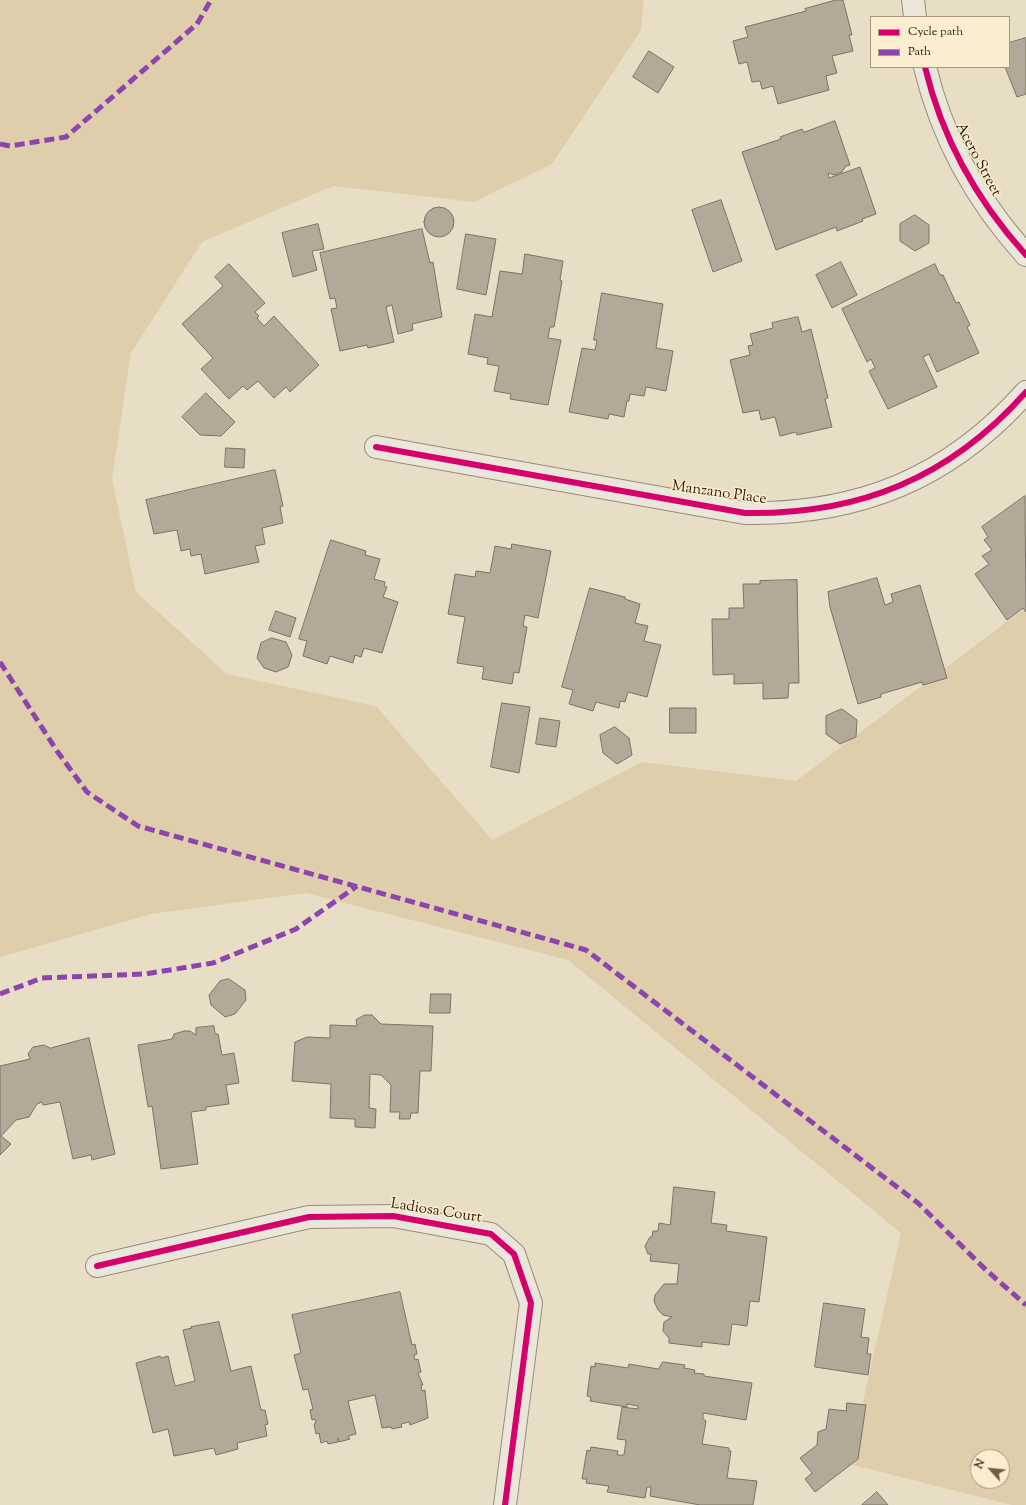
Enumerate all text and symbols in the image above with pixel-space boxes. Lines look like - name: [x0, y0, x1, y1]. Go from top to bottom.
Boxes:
- legend: [870, 16, 1010, 68]
- text: Cycle path: [908, 23, 963, 41]
- text: Path: [908, 43, 931, 61]
- street label: Acero Street: [950, 120, 1004, 200]
- street label: Manzano Place: [671, 478, 767, 510]
- street label: Ladiosa Court: [389, 1196, 483, 1228]
- north arrow: [970, 1449, 1010, 1489]
- text: N: [971, 1456, 989, 1472]

